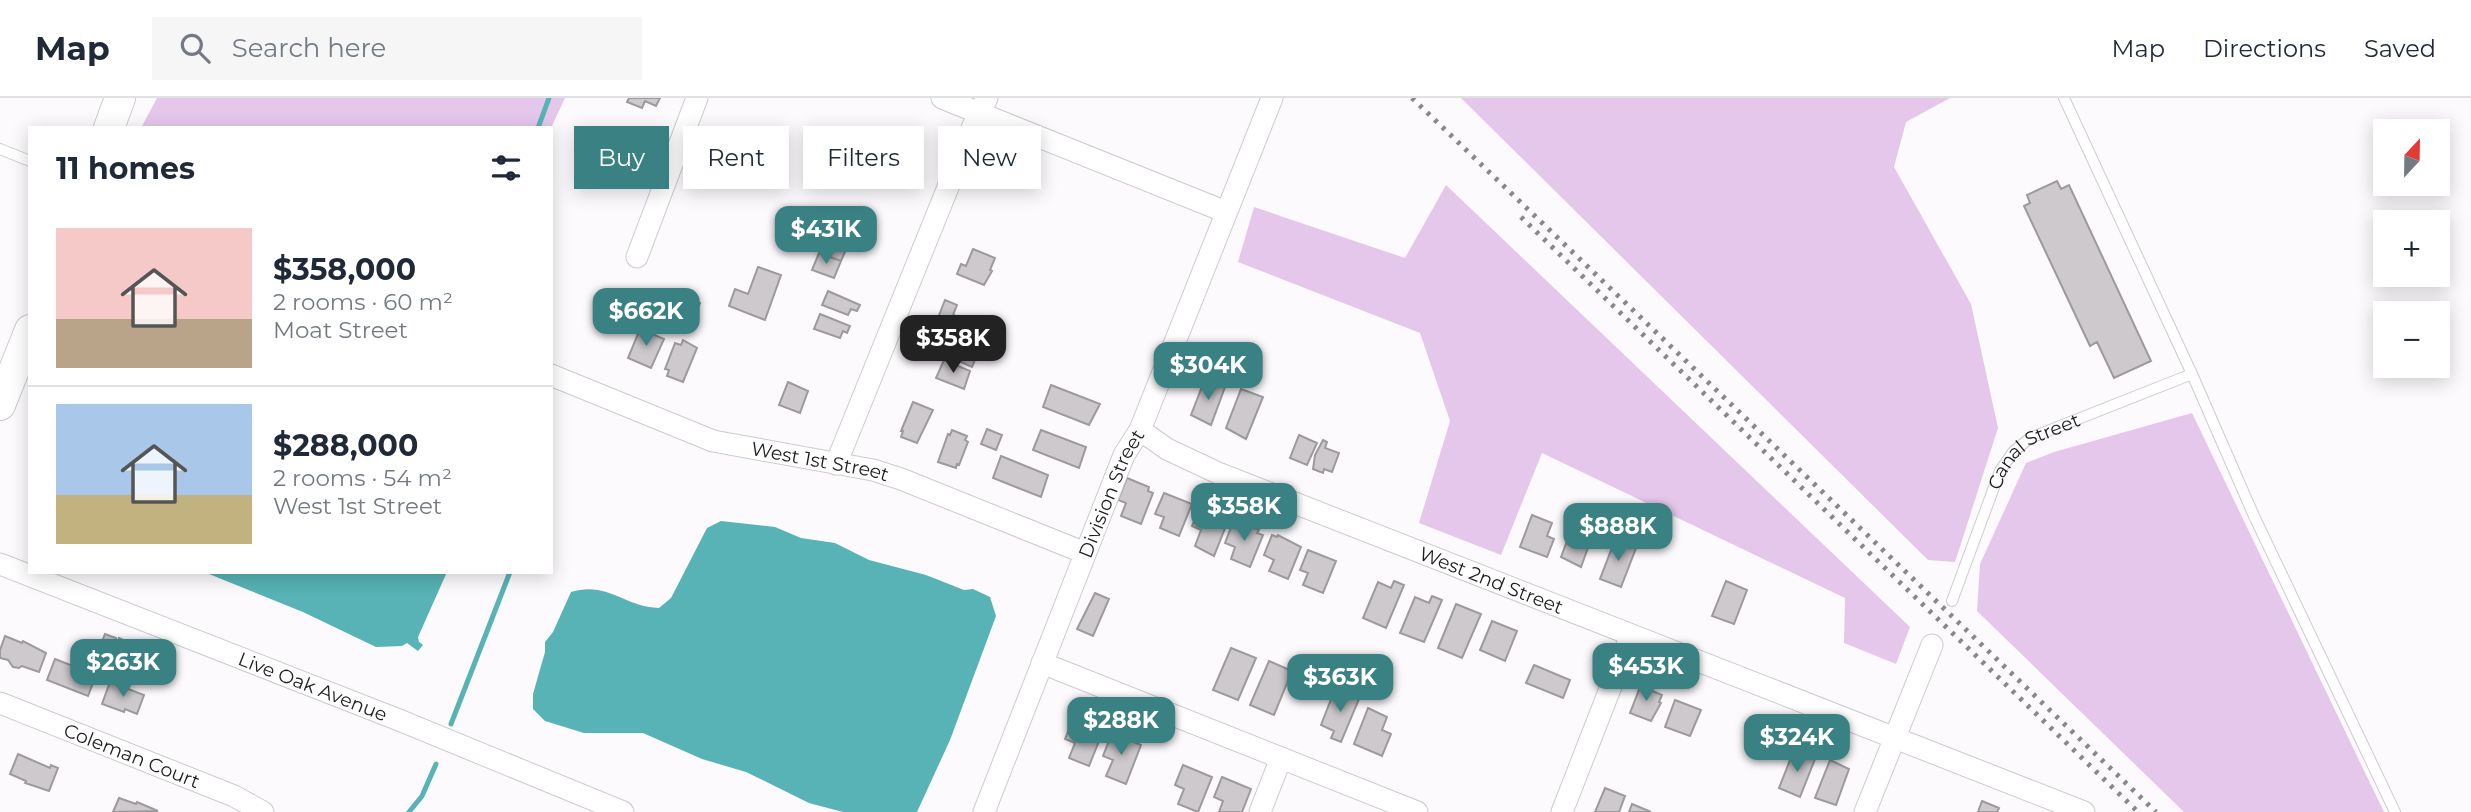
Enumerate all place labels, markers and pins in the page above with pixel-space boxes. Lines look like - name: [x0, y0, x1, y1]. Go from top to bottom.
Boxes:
- pin: $431K: [777, 206, 875, 266]
- pin: $662K: [597, 288, 695, 348]
- pin: $358K: [904, 316, 1002, 375]
- pin: $304K: [1159, 342, 1257, 402]
- pin: $358K: [1195, 484, 1293, 543]
- pin: $888K: [1569, 504, 1667, 563]
- pin: $263K: [74, 640, 172, 699]
- pin: $453K: [1597, 644, 1695, 703]
- pin: $363K: [1291, 654, 1389, 714]
- pin: $288K: [1072, 698, 1170, 757]
- pin: $324K: [1748, 714, 1846, 774]

